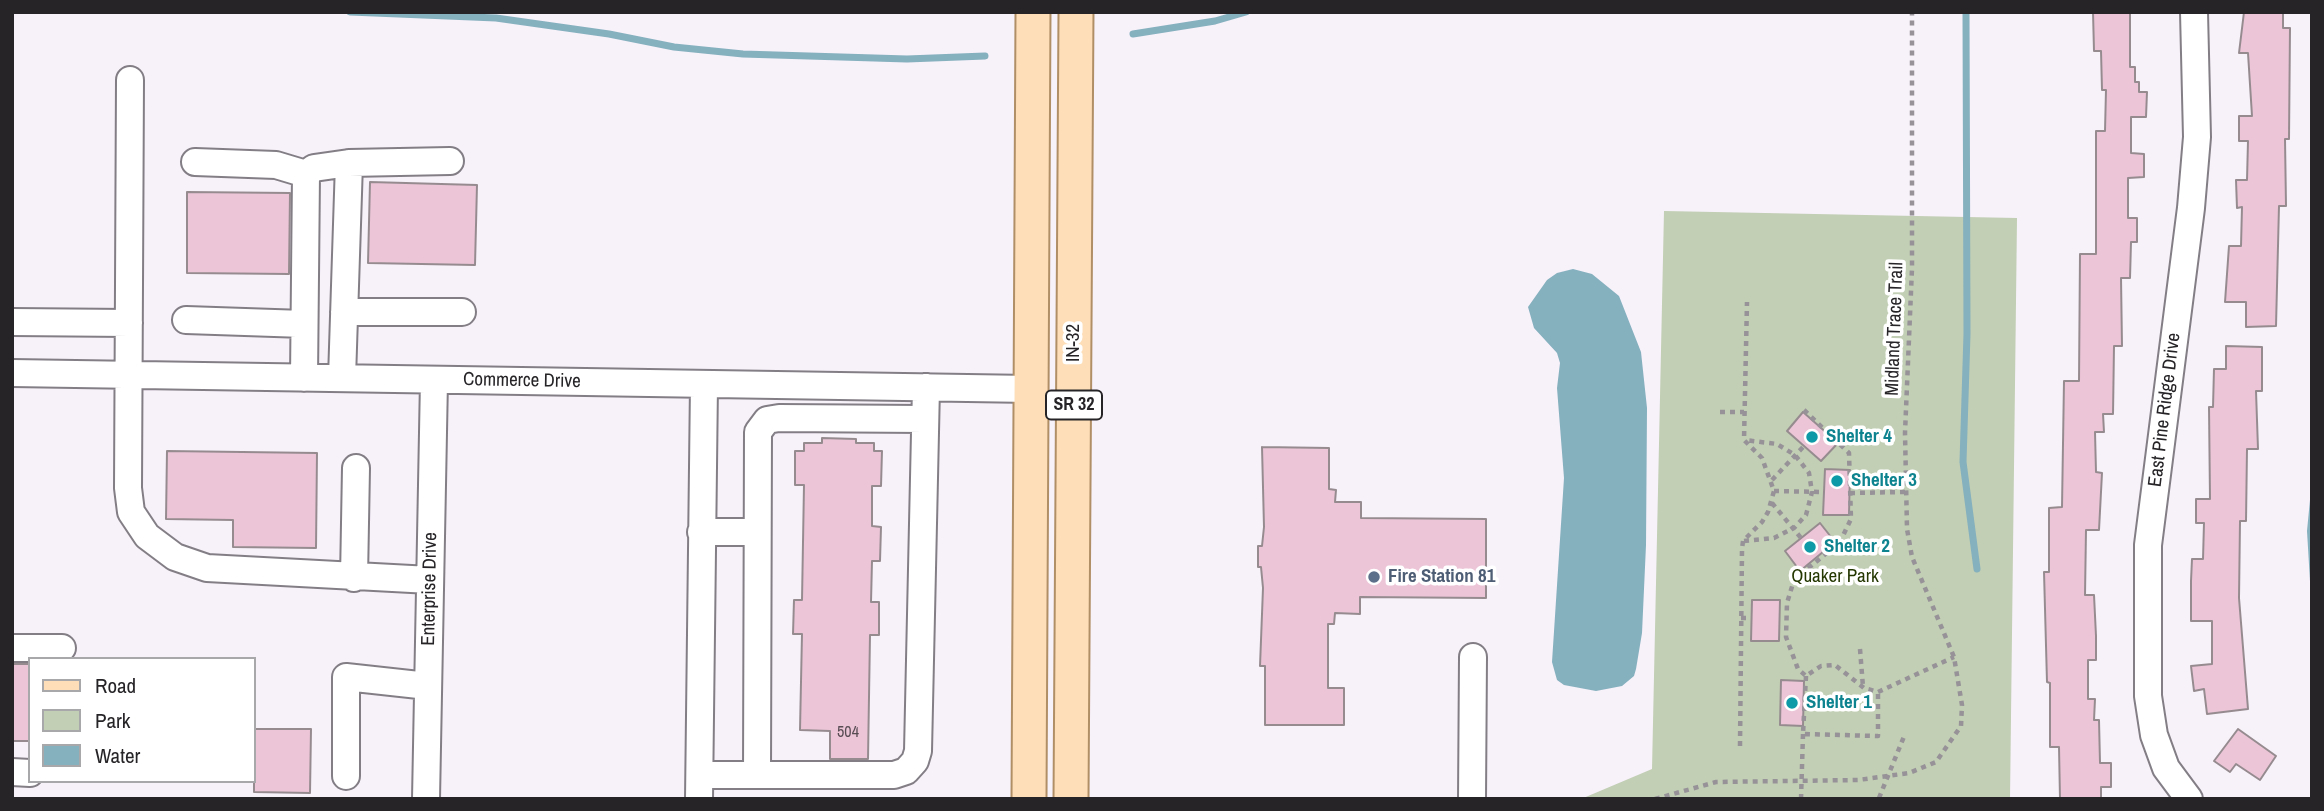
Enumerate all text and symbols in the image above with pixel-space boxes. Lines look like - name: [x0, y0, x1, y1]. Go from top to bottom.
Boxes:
- street label: Midland Trace Trail: [1881, 262, 1909, 396]
- street label: IN-32: [1063, 324, 1085, 362]
- street label: East Pine Ridge Drive: [2144, 332, 2186, 488]
- street label: Commerce Drive: [463, 369, 581, 393]
- road number: SR 32: [1046, 390, 1102, 419]
- place label: Shelter 4: [1826, 426, 1892, 448]
- marker: Shelter 4: [1804, 429, 1820, 445]
- place label: Shelter 3: [1851, 470, 1917, 492]
- marker: Shelter 3: [1829, 473, 1845, 489]
- street label: Enterprise Drive: [418, 532, 442, 646]
- place label: Shelter 2: [1824, 536, 1890, 558]
- marker: Shelter 2: [1802, 539, 1818, 555]
- place label: Fire Station 81: [1388, 566, 1495, 588]
- park label: Quaker Park: [1791, 566, 1879, 588]
- marker: Fire Station 81: [1366, 569, 1382, 585]
- legend: [28, 657, 256, 783]
- text: Road: [95, 671, 136, 700]
- place label: Shelter 1: [1806, 692, 1872, 714]
- marker: Shelter 1: [1784, 695, 1800, 711]
- text: Park: [95, 706, 130, 735]
- house number: 504: [837, 723, 859, 743]
- text: Water: [95, 741, 140, 770]

